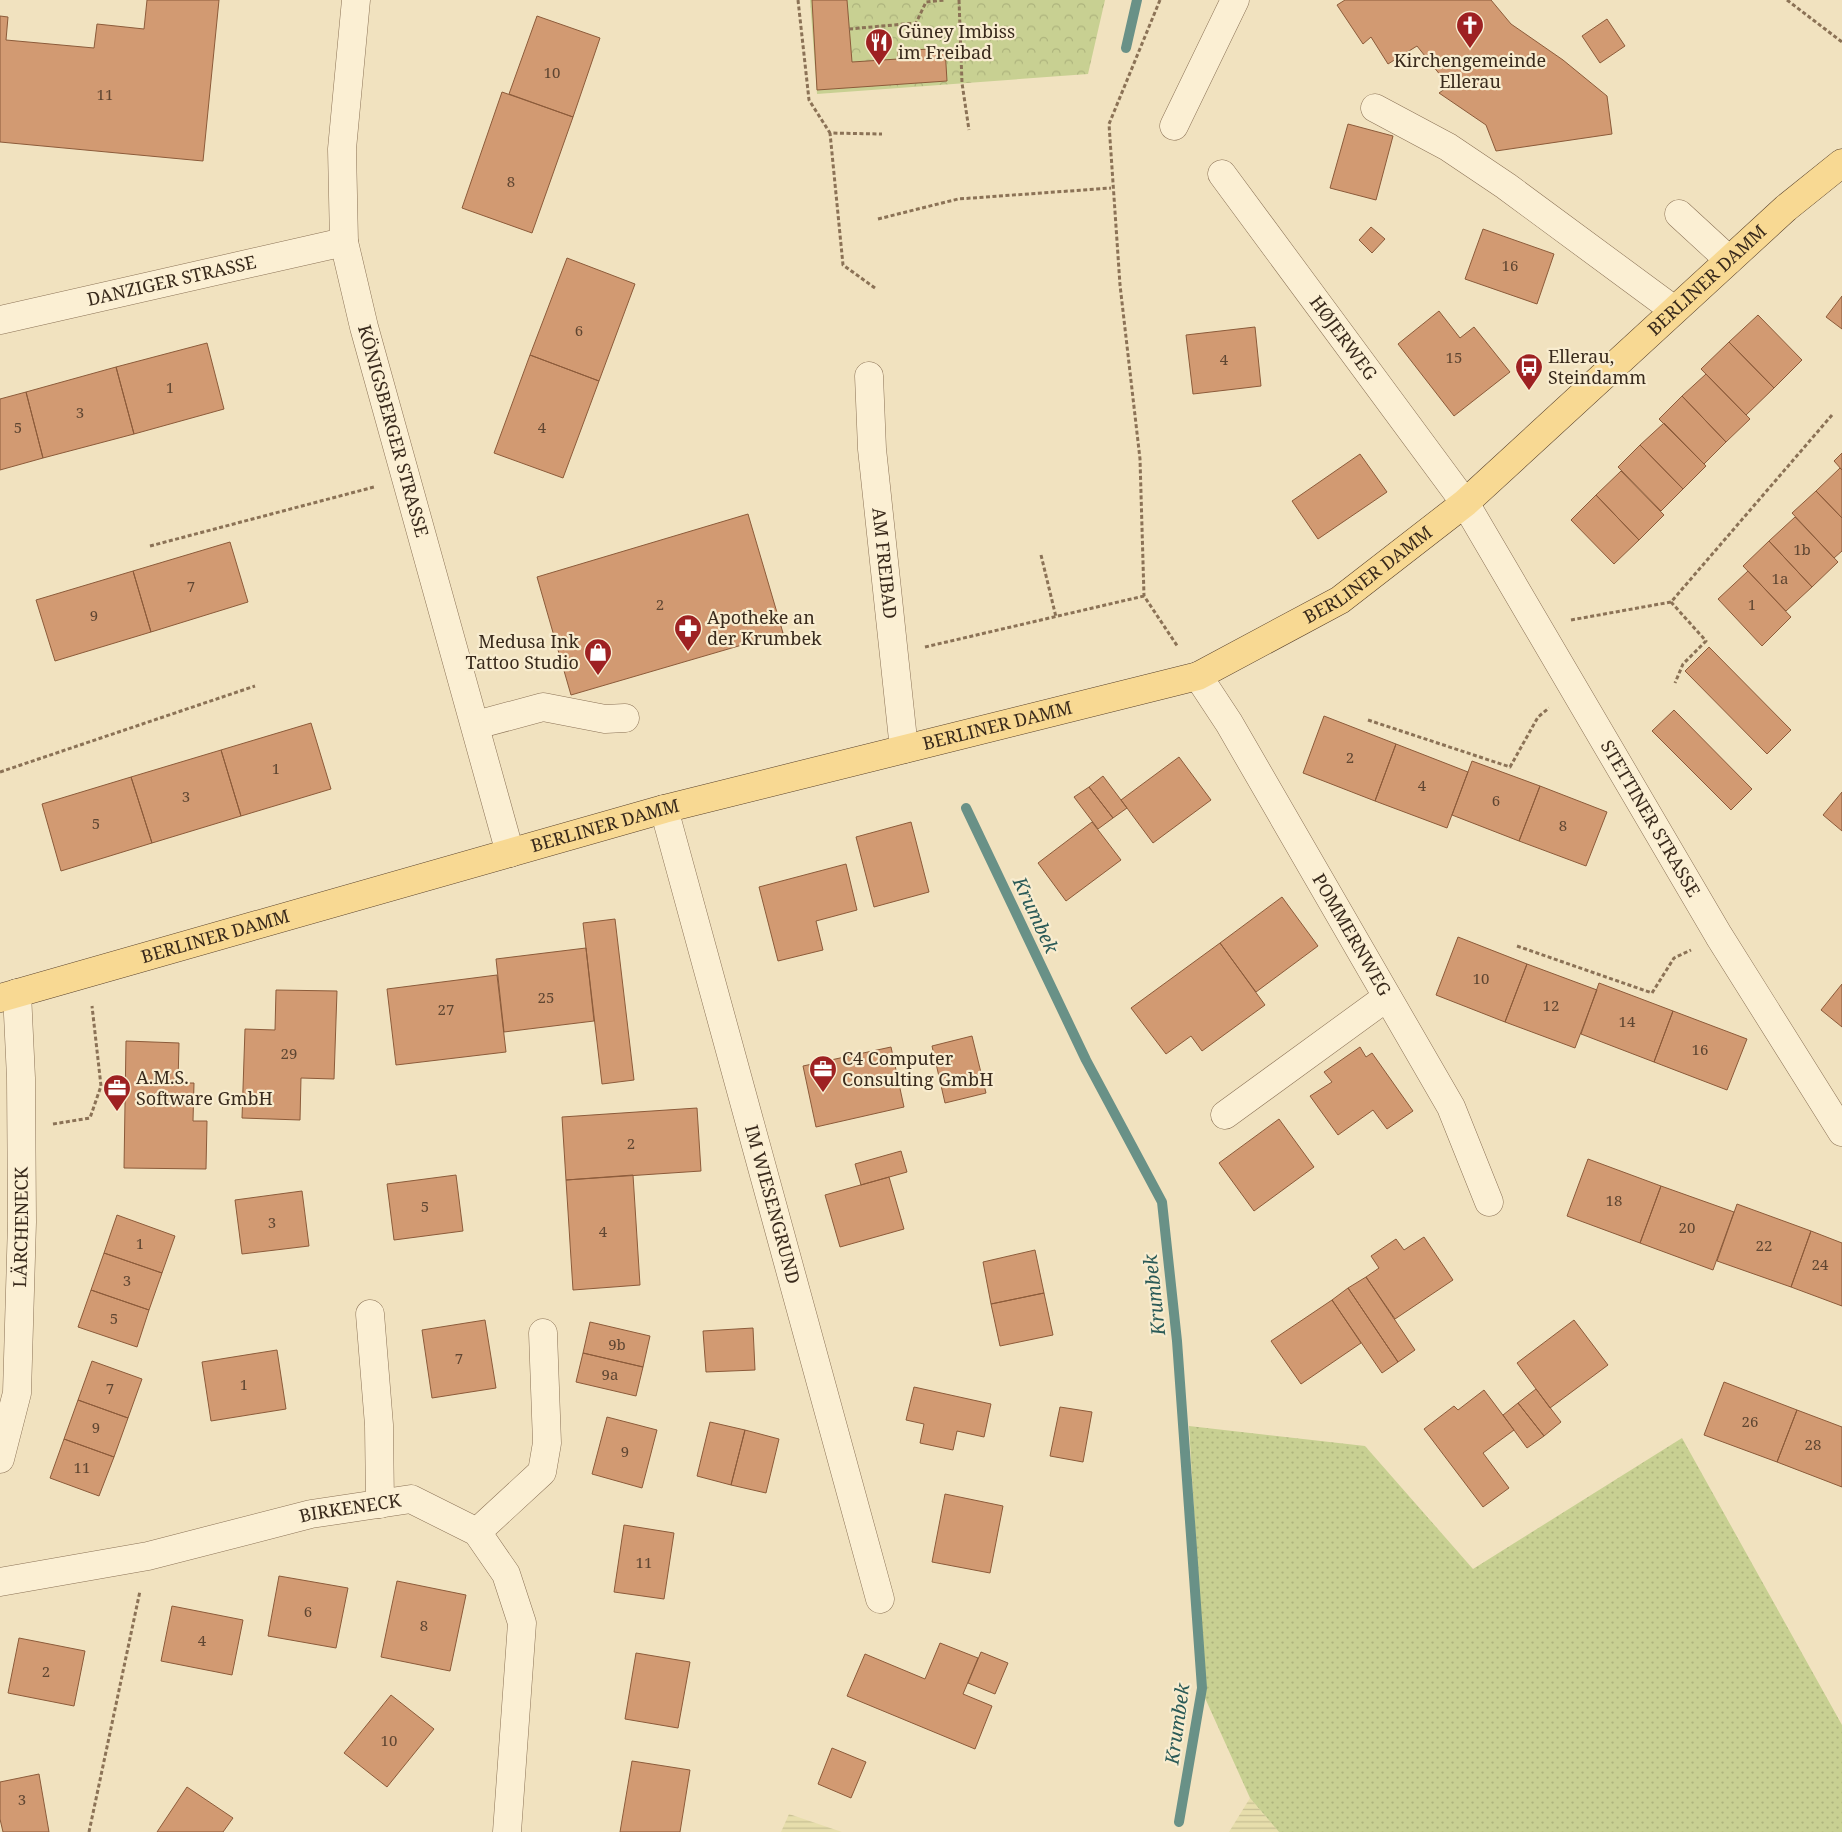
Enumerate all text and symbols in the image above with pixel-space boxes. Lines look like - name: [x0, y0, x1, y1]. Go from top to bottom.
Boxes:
- church icon: Kirchengemeinde Ellerau: [1455, 10, 1485, 49]
- place label: Güney Imbiss im Freibad: [898, 19, 1015, 64]
- restaurant icon: Güney Imbiss im Freibad: [864, 27, 894, 66]
- place label: Kirchengemeinde Ellerau: [1394, 48, 1546, 93]
- house number: 10: [544, 62, 560, 82]
- house number: 11: [97, 84, 113, 104]
- house number: 8: [507, 171, 515, 191]
- street label: BERLINER DAMM: [1642, 219, 1771, 340]
- street label: DANZIGER STRASSE: [84, 249, 258, 311]
- house number: 16: [1502, 255, 1518, 275]
- street label: HØJERWEG: [1305, 290, 1383, 385]
- house number: 6: [575, 320, 583, 340]
- street label: KÖNIGSBERGER STRASSE: [353, 322, 435, 540]
- place label: Ellerau, Steindamm: [1548, 344, 1646, 389]
- house number: 15: [1446, 347, 1462, 367]
- house number: 4: [1220, 349, 1229, 369]
- bus stop icon: Ellerau, Steindamm: [1514, 352, 1544, 391]
- house number: 1: [166, 377, 174, 397]
- house number: 3: [76, 402, 84, 422]
- house number: 5: [14, 417, 22, 437]
- house number: 4: [538, 417, 547, 437]
- street label: AM FREIBAD: [867, 506, 903, 620]
- street label: BERLINER DAMM: [1299, 520, 1437, 628]
- house number: 1b: [1793, 539, 1811, 559]
- house number: 1a: [1772, 568, 1788, 588]
- house number: 7: [187, 576, 195, 596]
- house number: 2: [656, 594, 664, 614]
- house number: 1: [1748, 594, 1756, 614]
- house number: 9: [90, 605, 98, 625]
- place label: Apotheke an der Krumbek: [707, 605, 822, 650]
- pharmacy icon: Apotheke an der Krumbek: [673, 613, 703, 652]
- place label: Medusa Ink Tattoo Studio: [465, 629, 579, 674]
- shop icon: Medusa Ink Tattoo Studio: [583, 637, 613, 676]
- street label: BERLINER DAMM: [920, 695, 1075, 755]
- street label: STETTINER STRASSE: [1596, 735, 1706, 901]
- house number: 2: [1346, 747, 1354, 767]
- house number: 1: [272, 758, 280, 778]
- house number: 4: [1418, 775, 1427, 795]
- house number: 3: [182, 786, 190, 806]
- house number: 6: [1492, 790, 1500, 810]
- street label: BERLINER DAMM: [528, 793, 682, 857]
- house number: 5: [92, 813, 100, 833]
- house number: 8: [1559, 815, 1567, 835]
- street label: POMMERNWEG: [1307, 869, 1397, 1000]
- water label: Krumbek: [1007, 872, 1065, 958]
- street label: BERLINER DAMM: [138, 903, 292, 968]
- house number: 10: [1473, 968, 1489, 988]
- house number: 25: [538, 987, 554, 1007]
- house number: 12: [1543, 995, 1559, 1015]
- house number: 27: [438, 999, 454, 1019]
- house number: 14: [1619, 1011, 1636, 1031]
- house number: 16: [1692, 1039, 1708, 1059]
- house number: 29: [281, 1043, 297, 1063]
- place label: C4 Computer Consulting GmbH: [842, 1046, 993, 1091]
- office icon: C4 Computer Consulting GmbH: [808, 1054, 838, 1093]
- place label: A.M.S. Software GmbH: [136, 1065, 273, 1110]
- office icon: A.M.S. Software GmbH: [102, 1073, 132, 1112]
- street label: IM WIESENGRUND: [740, 1122, 806, 1286]
- house number: 2: [627, 1133, 635, 1153]
- street label: LÄRCHENECK: [7, 1166, 33, 1288]
- house number: 18: [1606, 1190, 1622, 1210]
- house number: 5: [421, 1196, 429, 1216]
- house number: 3: [268, 1212, 276, 1232]
- house number: 20: [1679, 1217, 1695, 1237]
- house number: 4: [599, 1221, 608, 1241]
- house number: 1: [136, 1233, 144, 1253]
- house number: 22: [1756, 1235, 1772, 1255]
- water label: Krumbek: [1137, 1252, 1171, 1338]
- house number: 24: [1812, 1254, 1829, 1274]
- house number: 3: [123, 1270, 131, 1290]
- house number: 5: [110, 1308, 118, 1328]
- house number: 9b: [608, 1334, 626, 1354]
- house number: 7: [455, 1348, 463, 1368]
- house number: 9a: [602, 1364, 618, 1384]
- house number: 1: [240, 1374, 248, 1394]
- house number: 7: [106, 1378, 114, 1398]
- house number: 26: [1742, 1411, 1758, 1431]
- house number: 9: [92, 1417, 100, 1437]
- house number: 28: [1805, 1434, 1821, 1454]
- house number: 9: [621, 1441, 629, 1461]
- house number: 11: [74, 1457, 90, 1477]
- street label: BIRKENECK: [296, 1488, 403, 1528]
- house number: 11: [636, 1552, 652, 1572]
- house number: 6: [304, 1601, 312, 1621]
- house number: 8: [420, 1615, 428, 1635]
- house number: 4: [198, 1630, 207, 1650]
- house number: 2: [42, 1661, 50, 1681]
- water label: Krumbek: [1158, 1681, 1196, 1767]
- house number: 10: [381, 1730, 397, 1750]
- house number: 3: [18, 1789, 26, 1809]

